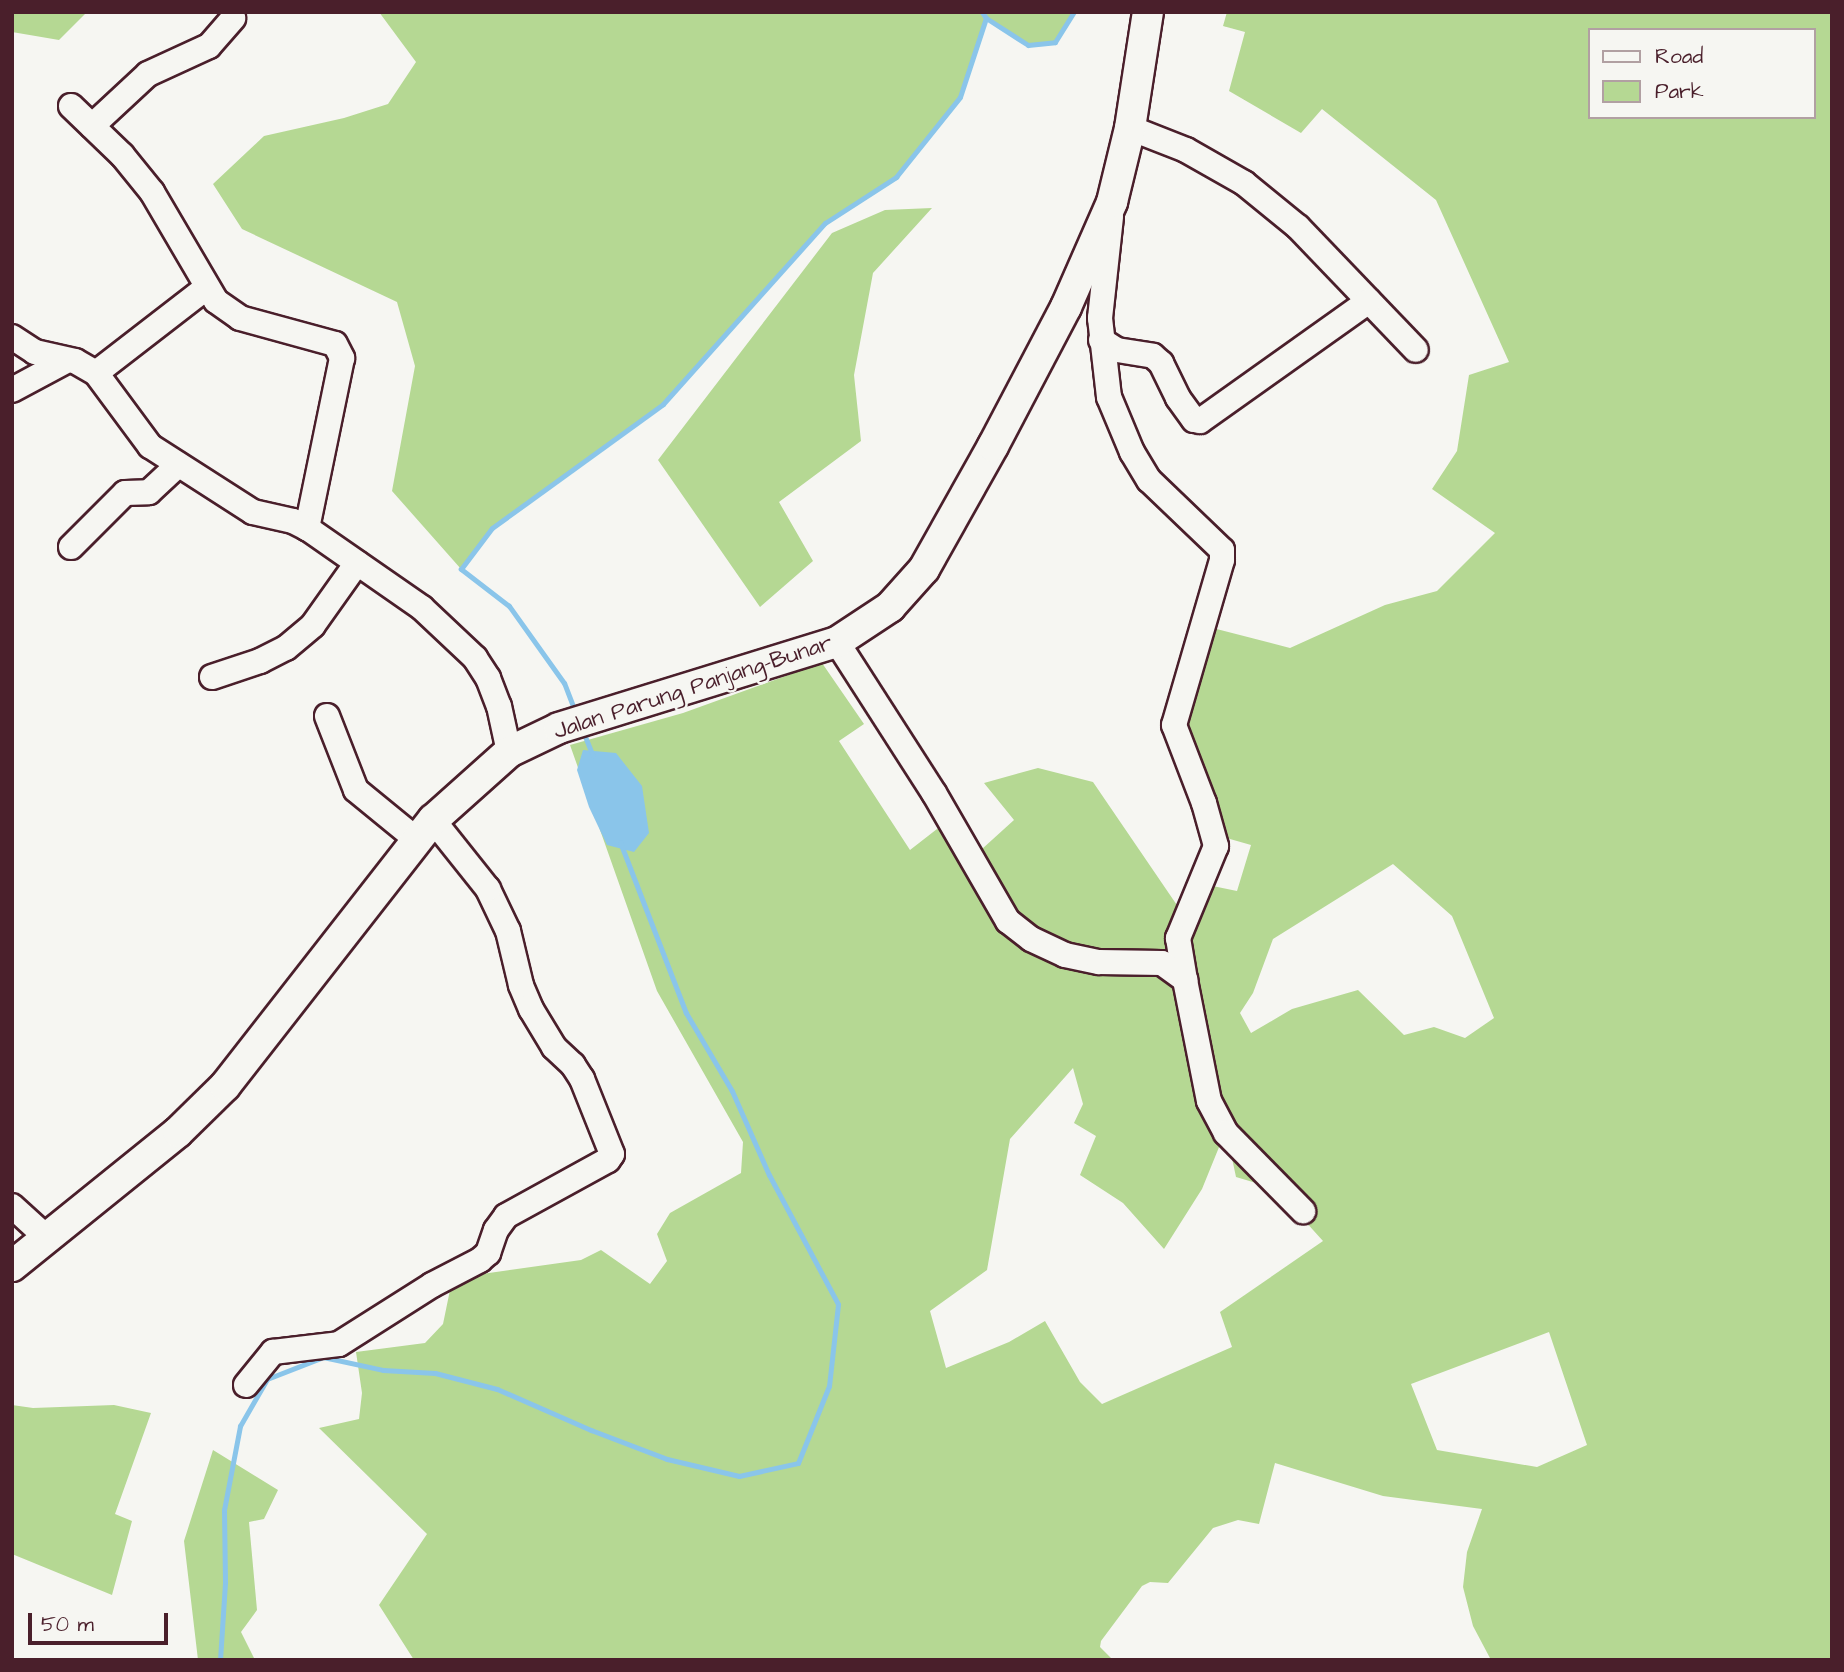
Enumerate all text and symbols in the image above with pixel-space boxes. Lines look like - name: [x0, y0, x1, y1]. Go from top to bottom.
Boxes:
- legend: [1588, 28, 1816, 119]
- text: Road: [1655, 42, 1703, 71]
- text: Park: [1655, 77, 1704, 106]
- street label: Jalan Parung Panjang–Bunar: [550, 629, 836, 745]
- scale bar: [32, 1598, 172, 1642]
- text: 50 m: [41, 1610, 94, 1639]

